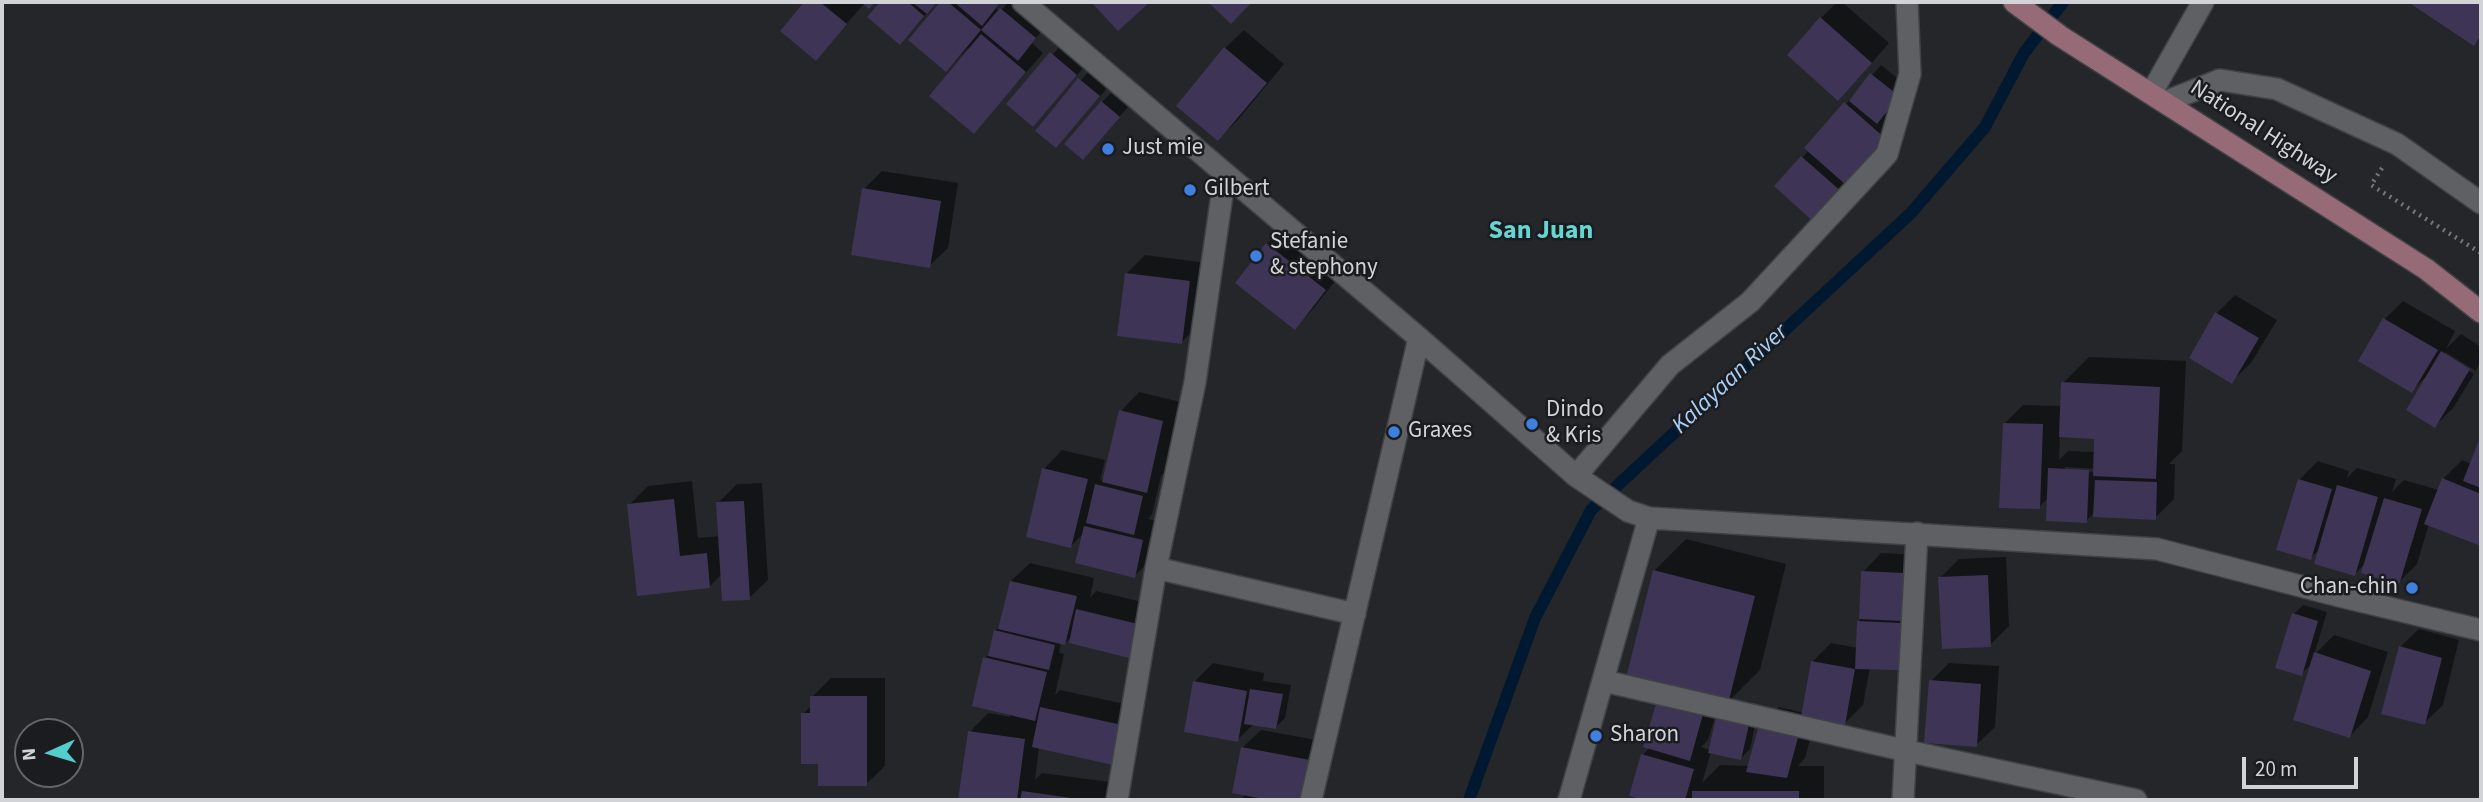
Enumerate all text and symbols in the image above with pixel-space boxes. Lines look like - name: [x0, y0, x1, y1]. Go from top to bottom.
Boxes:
- street label: National Highway: [2184, 75, 2342, 191]
- place label: Just mie: [1122, 135, 1203, 163]
- marker: Just mie: [1100, 141, 1116, 157]
- place label: Gilbert: [1204, 176, 1270, 204]
- marker: Gilbert: [1182, 182, 1198, 198]
- district label: San Juan: [1489, 216, 1593, 248]
- place label: Stefanie & stephony: [1270, 229, 1378, 283]
- marker: Stefanie & stephony: [1248, 248, 1264, 264]
- water label: Kalayaan River: [1667, 319, 1795, 441]
- place label: Dindo & Kris: [1546, 397, 1604, 451]
- marker: Dindo & Kris: [1524, 416, 1540, 432]
- place label: Graxes: [1408, 418, 1472, 446]
- marker: Graxes: [1386, 424, 1402, 440]
- place label: Chan-chin: [2300, 574, 2398, 602]
- marker: Chan-chin: [2404, 580, 2420, 596]
- north arrow: [14, 718, 84, 788]
- place label: Sharon: [1610, 722, 1679, 750]
- marker: Sharon: [1588, 728, 1604, 744]
- scale bar: [2245, 742, 2360, 786]
- text: N: [16, 747, 43, 762]
- text: 20 m: [2255, 754, 2297, 784]

